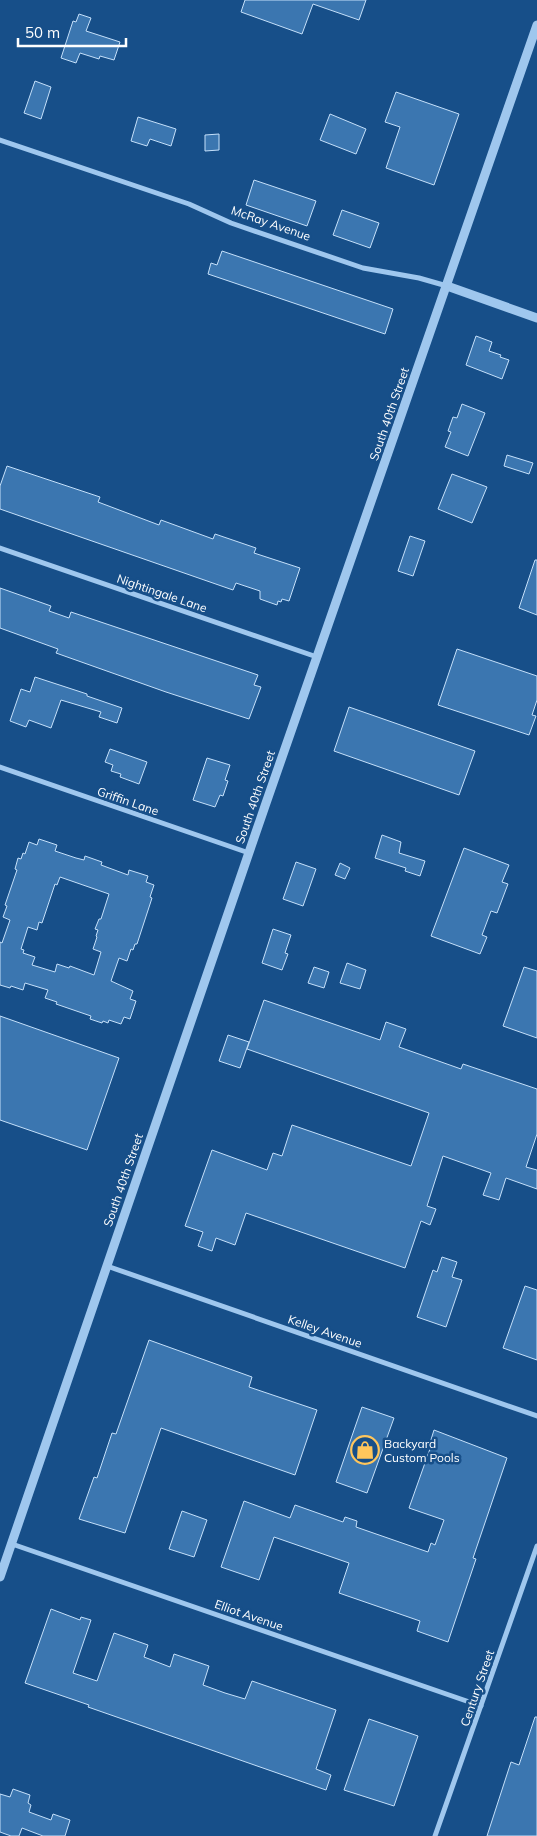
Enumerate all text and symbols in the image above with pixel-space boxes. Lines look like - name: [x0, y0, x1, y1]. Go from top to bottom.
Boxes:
- scale bar: [18, 15, 125, 47]
- text: 50 m: [25, 23, 60, 42]
- street label: McRay Avenue: [229, 202, 313, 244]
- street label: South 40th Street: [366, 365, 412, 463]
- street label: Nightingale Lane: [115, 571, 209, 615]
- street label: South 40th Street: [232, 748, 278, 846]
- street label: Griffin Lane: [95, 783, 161, 819]
- street label: South 40th Street: [100, 1131, 146, 1229]
- street label: Kelley Avenue: [286, 1311, 364, 1351]
- shop icon: Backyard Custom Pools: [350, 1435, 380, 1465]
- place label: Backyard Custom Pools: [384, 1436, 460, 1465]
- street label: Elliot Avenue: [213, 1596, 285, 1634]
- street label: Century Street: [457, 1648, 497, 1728]

